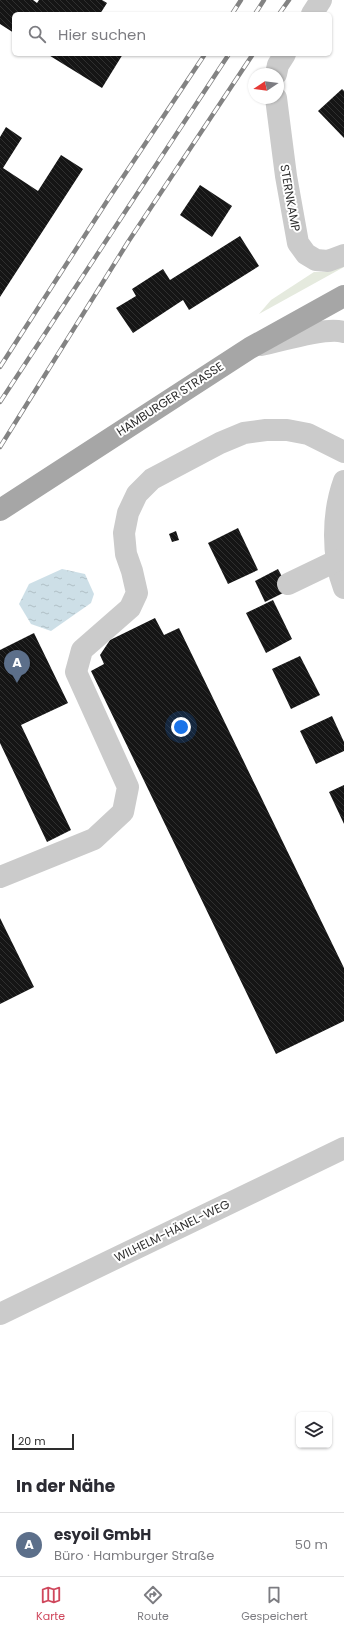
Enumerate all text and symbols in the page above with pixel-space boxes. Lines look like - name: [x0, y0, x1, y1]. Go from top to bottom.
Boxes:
- search box: [12, 12, 332, 56]
- icon: search: [26, 23, 48, 45]
- text: Hier suchen: [58, 24, 146, 45]
- north arrow: [248, 68, 284, 104]
- street label: STERNKAMP: [276, 163, 305, 233]
- street label: HAMBURGER STRASSE: [113, 358, 227, 440]
- pin: A: [4, 650, 30, 683]
- your location: [171, 717, 191, 737]
- street label: WILHELM-HÄNEL-WEG: [111, 1195, 232, 1266]
- map controls: [296, 1412, 332, 1448]
- button: layers: [296, 1412, 332, 1448]
- scale bar: [12, 1432, 74, 1451]
- text: 20 m: [18, 1433, 46, 1449]
- text: In der Nähe: [16, 1474, 115, 1498]
- text: esyoil GmbH: [54, 1524, 151, 1545]
- text: A: [24, 1535, 34, 1554]
- text: 50 m: [295, 1535, 328, 1554]
- text: Büro · Hamburger Straße: [54, 1546, 214, 1565]
- tab: Karte: [36, 1584, 65, 1625]
- tab: Route: [137, 1584, 169, 1625]
- tab: Gespeichert: [241, 1584, 308, 1625]

